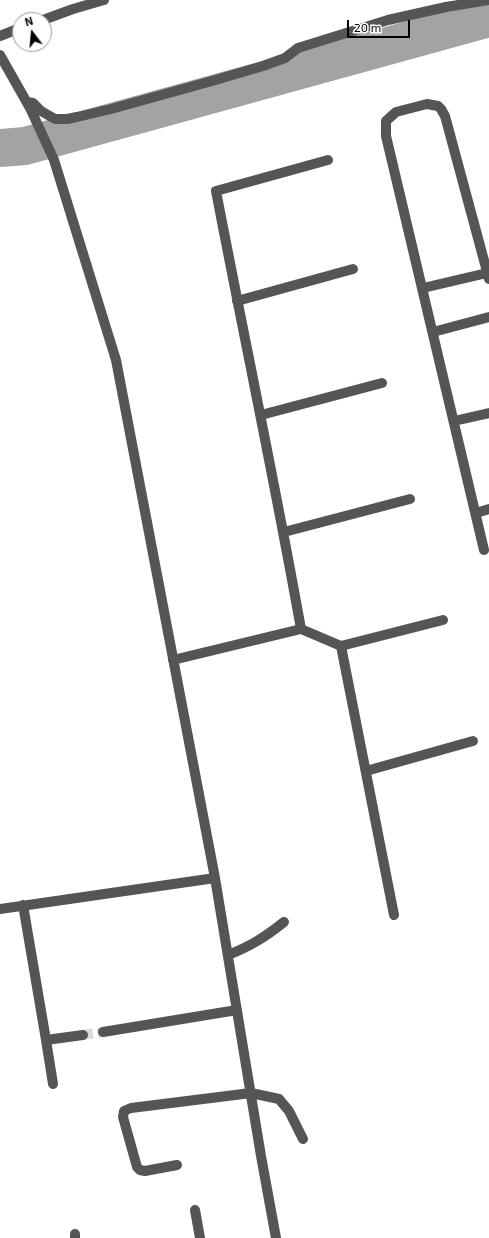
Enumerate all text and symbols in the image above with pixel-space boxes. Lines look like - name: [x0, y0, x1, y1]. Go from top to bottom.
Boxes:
- north arrow: [12, 12, 52, 52]
- scale bar: [349, 12, 412, 38]
- text: N: [23, 14, 34, 28]
- text: 20 m: [354, 20, 381, 34]

